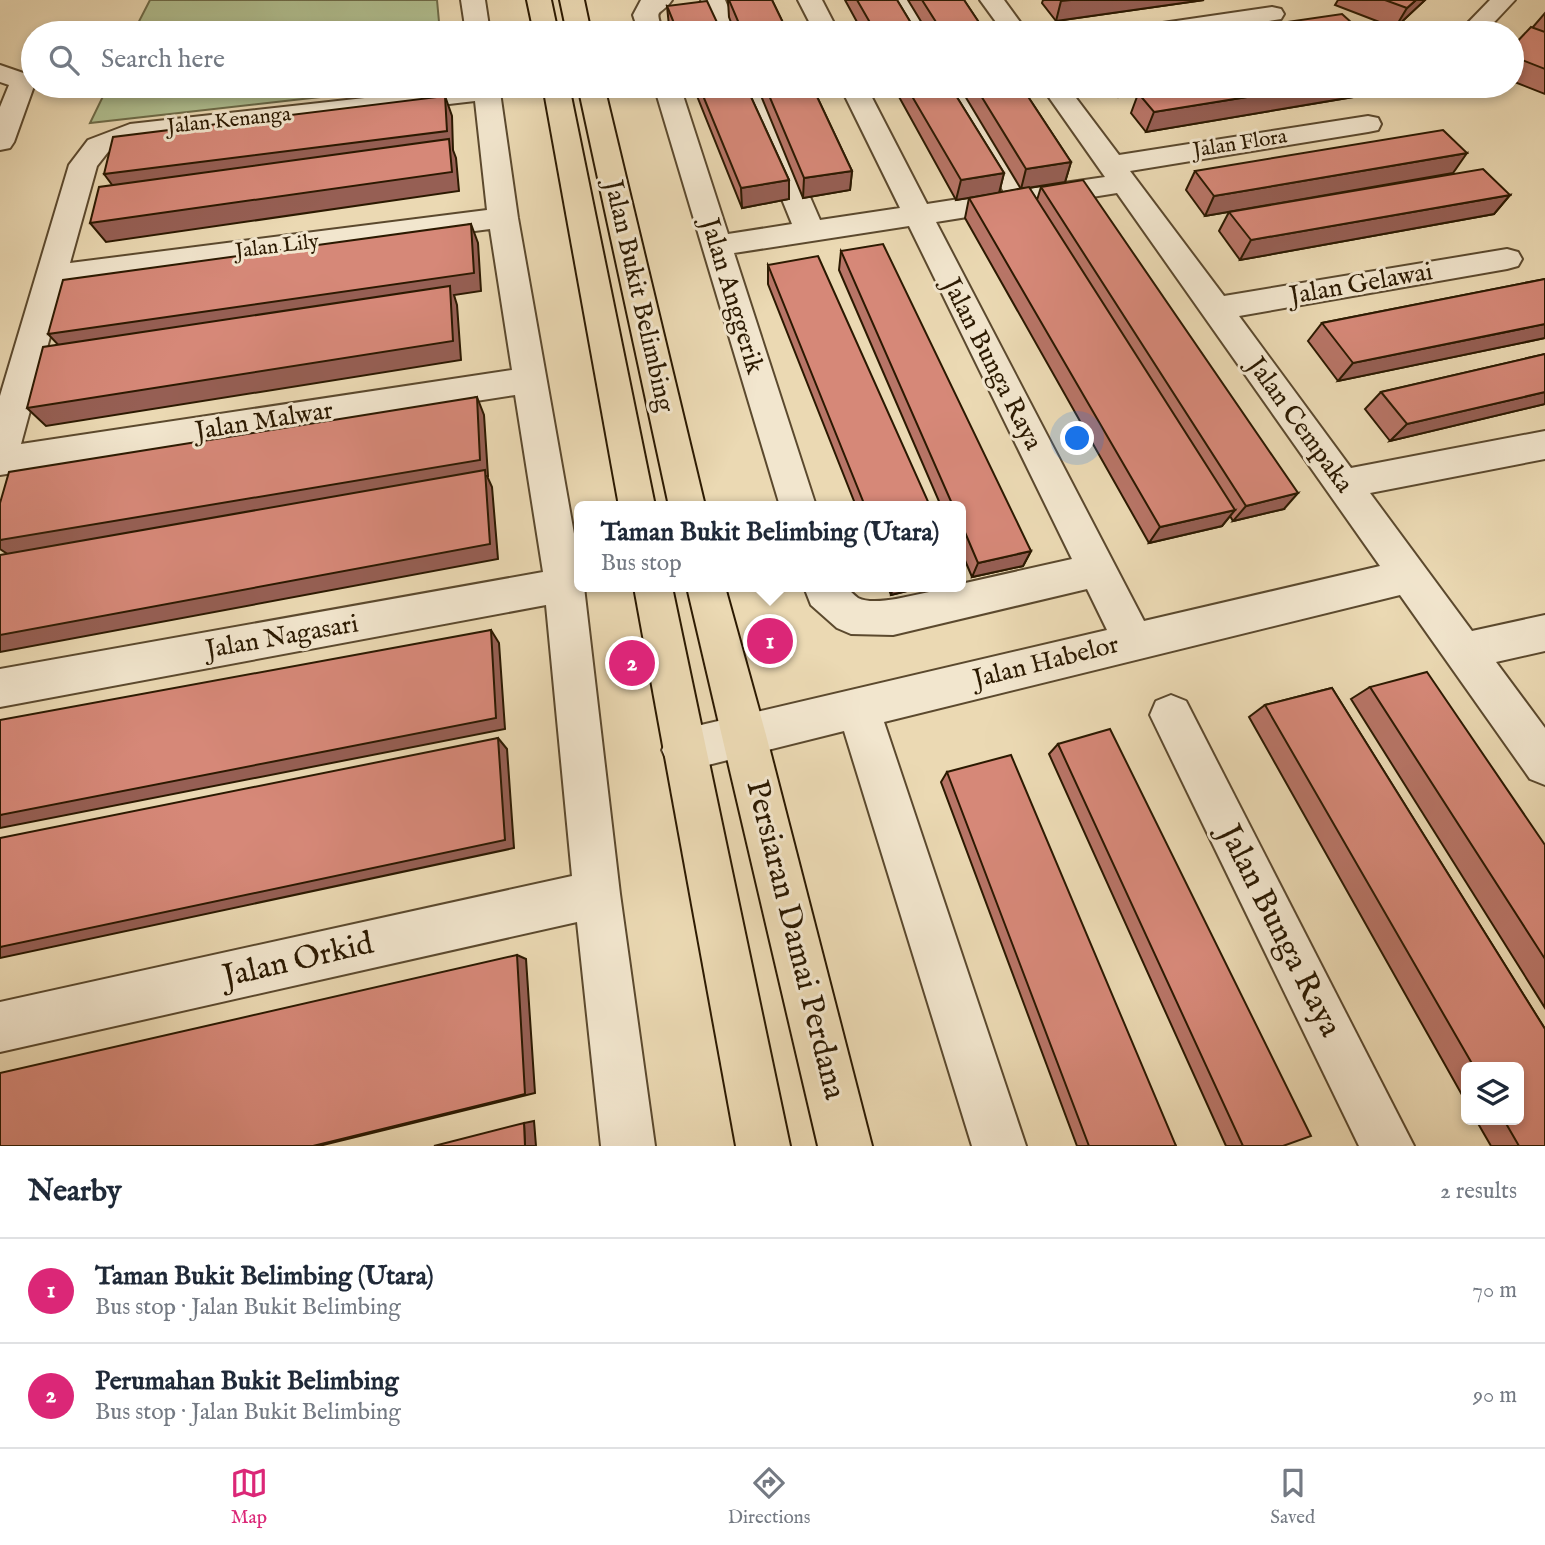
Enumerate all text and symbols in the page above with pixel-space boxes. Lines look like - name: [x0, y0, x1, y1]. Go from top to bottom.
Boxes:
- search box: [21, 21, 1524, 98]
- icon: search: [45, 41, 83, 79]
- text: Search here: [101, 43, 225, 76]
- street label: Jalan Kenanga: [164, 101, 293, 141]
- street label: Jalan Flora: [1189, 123, 1290, 165]
- street label: Jalan Bukit Belimbing: [596, 174, 682, 416]
- street label: Jalan Anggerik: [692, 211, 772, 379]
- street label: Jalan Lily: [232, 228, 321, 266]
- street label: Jalan Gelawai: [1284, 255, 1435, 313]
- street label: Jalan Bunga Raya: [933, 270, 1050, 456]
- street label: Jalan Cempaka: [1238, 348, 1361, 500]
- street label: Jalan Malwar: [190, 394, 336, 449]
- your location: [1060, 421, 1094, 455]
- popup: [574, 501, 966, 592]
- text: Taman Bukit Belimbing (Utara): [601, 516, 939, 549]
- text: Bus stop: [601, 549, 682, 578]
- street label: Jalan Nagasari: [200, 607, 361, 667]
- pin: 1: [747, 615, 793, 667]
- street label: Jalan Habelor: [967, 628, 1123, 697]
- pin: 2: [609, 637, 655, 689]
- street label: Persiaran Damai Perdana: [735, 776, 855, 1104]
- street label: Jalan Bunga Raya: [1207, 815, 1350, 1044]
- street label: Jalan Orkid: [216, 924, 378, 999]
- map controls: [1461, 1062, 1524, 1125]
- button: layers: [1461, 1062, 1524, 1125]
- text: Nearby: [28, 1173, 121, 1211]
- text: 2 results: [1440, 1177, 1517, 1206]
- text: Taman Bukit Belimbing (Utara): [95, 1260, 434, 1293]
- text: 1: [47, 1276, 55, 1305]
- text: 70 m: [1472, 1276, 1517, 1305]
- text: Bus stop · Jalan Bukit Belimbing: [95, 1293, 401, 1322]
- text: Perumahan Bukit Belimbing: [95, 1365, 399, 1398]
- text: 2: [46, 1381, 56, 1410]
- text: 90 m: [1473, 1381, 1517, 1410]
- text: Bus stop · Jalan Bukit Belimbing: [95, 1398, 401, 1427]
- tab: Map: [230, 1464, 268, 1530]
- tab: Directions: [728, 1464, 810, 1530]
- tab: Saved: [1270, 1464, 1315, 1530]

